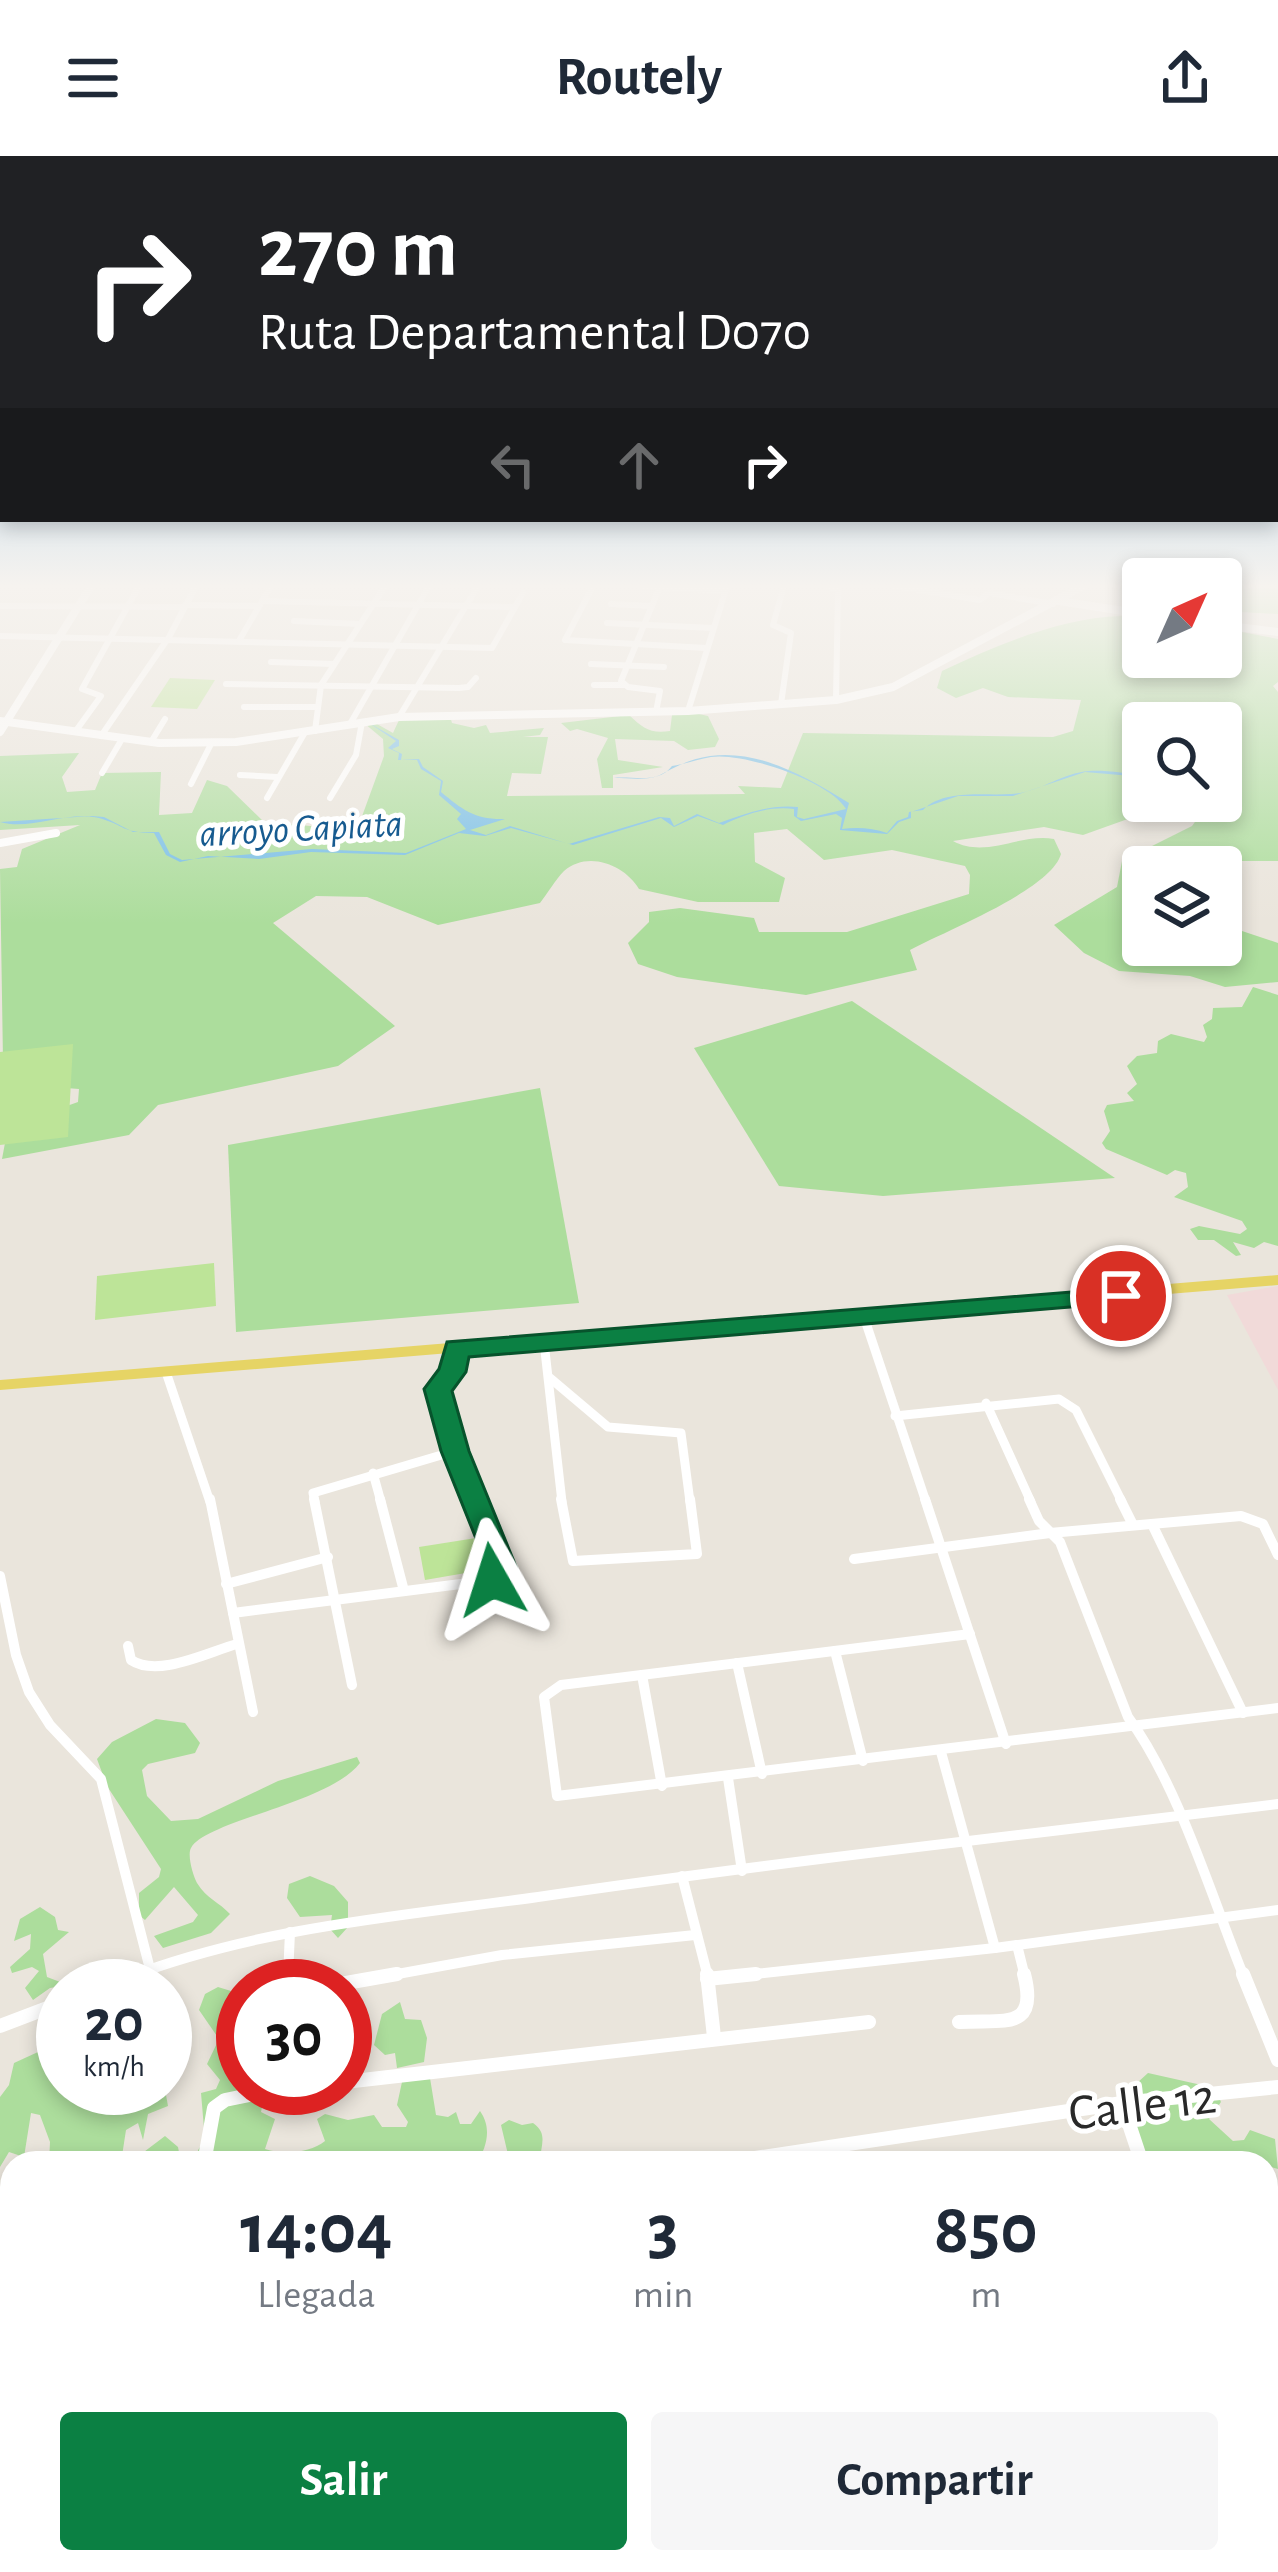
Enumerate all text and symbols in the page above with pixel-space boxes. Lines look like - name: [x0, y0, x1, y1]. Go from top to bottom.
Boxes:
- icon: menu: [60, 45, 126, 111]
- icon: share: [1152, 45, 1218, 111]
- text: Routely: [556, 51, 722, 105]
- icon: right: [60, 204, 216, 360]
- text: 270 m: [258, 208, 458, 292]
- text: Ruta Departamental D070: [258, 306, 811, 360]
- icon: left: [480, 432, 546, 498]
- icon: ahead: [606, 432, 672, 498]
- icon: right: [732, 432, 798, 498]
- north arrow: [1122, 558, 1242, 678]
- map controls: [1122, 558, 1242, 966]
- button: search: [1122, 702, 1242, 822]
- water label: arroyo Capiata: [199, 805, 404, 854]
- button: layers: [1122, 846, 1242, 966]
- pin: [1070, 1245, 1172, 1347]
- icon: arrive: [1088, 1263, 1154, 1329]
- position arrow: [429, 1517, 555, 1643]
- speed limit sign: 30: [216, 1959, 372, 2115]
- text: 20: [84, 1992, 144, 2052]
- text: km/h: [83, 2052, 145, 2082]
- street label: Calle 12: [1066, 2071, 1219, 2140]
- text: 14:04: [240, 2194, 393, 2266]
- text: 3: [648, 2194, 679, 2266]
- text: 850: [934, 2194, 1038, 2266]
- text: Llegada: [257, 2276, 375, 2315]
- text: min: [633, 2276, 694, 2315]
- text: m: [970, 2276, 1001, 2315]
- button: Salir: [60, 2412, 627, 2550]
- button: Compartir: [651, 2412, 1218, 2550]

